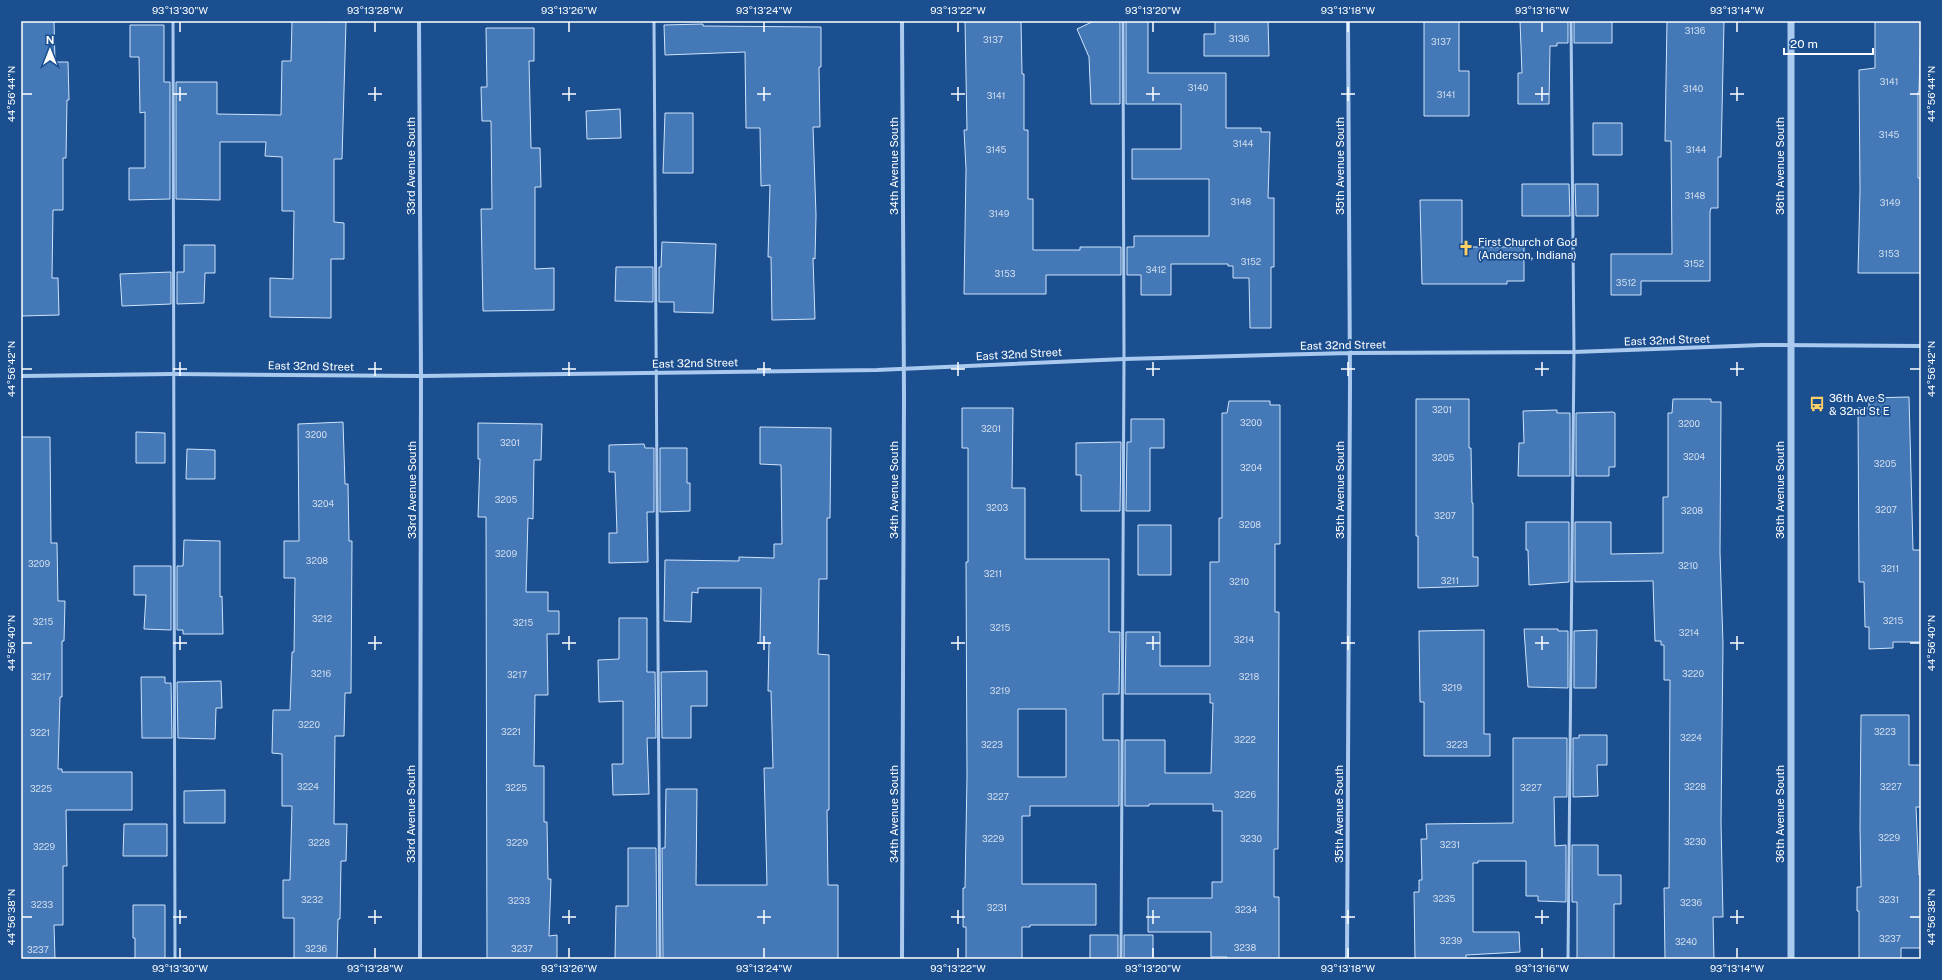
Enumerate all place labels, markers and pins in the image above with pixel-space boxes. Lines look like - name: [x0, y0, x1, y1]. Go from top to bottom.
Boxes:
- place label: First Church of God (Anderson, Indiana): [1478, 236, 1577, 261]
- church icon: First Church of God (Anderson, Indiana): [1457, 239, 1475, 257]
- place label: 36th Ave S & 32nd St E: [1829, 392, 1890, 417]
- bus stop icon: 36th Ave S & 32nd St E: [1808, 395, 1826, 413]

